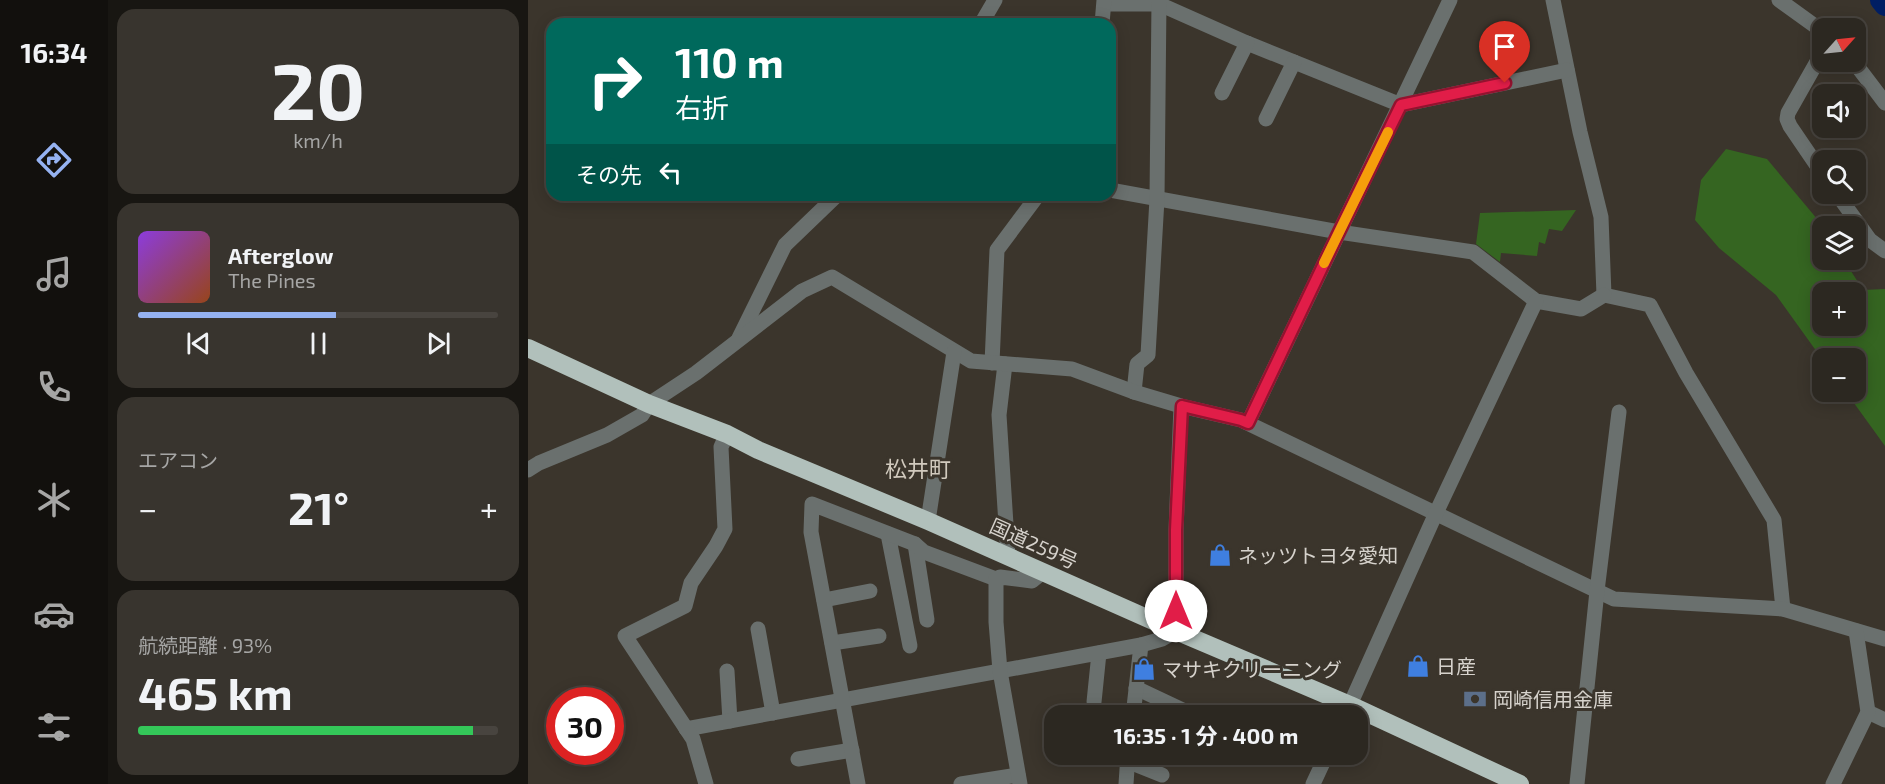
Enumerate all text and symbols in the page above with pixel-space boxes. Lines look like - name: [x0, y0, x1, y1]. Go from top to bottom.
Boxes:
- north arrow: [1812, 18, 1866, 72]
- map controls: [1812, 18, 1866, 402]
- pin: [1479, 21, 1530, 83]
- icon: arrive: [1488, 30, 1521, 63]
- text: 16:34: [20, 36, 88, 68]
- text: 110 m: [675, 36, 784, 86]
- text: 20: [271, 42, 365, 136]
- icon: right: [576, 42, 654, 120]
- button: sound: [1812, 84, 1866, 138]
- text: 右折: [675, 91, 729, 123]
- text: km/h: [293, 128, 343, 152]
- icon: directions: [33, 139, 75, 181]
- button: search: [1812, 150, 1866, 204]
- icon: left: [654, 156, 687, 189]
- text: その先: [576, 161, 642, 187]
- button: layers: [1812, 216, 1866, 270]
- text: Afterglow: [228, 242, 333, 268]
- icon: music: [33, 253, 75, 295]
- text: The Pines: [228, 268, 316, 292]
- button: +: [1812, 282, 1866, 336]
- icon: previous: [182, 327, 215, 360]
- icon: pause: [302, 327, 335, 360]
- icon: next: [422, 327, 455, 360]
- button: −: [1812, 348, 1866, 402]
- icon: phone: [33, 366, 75, 408]
- text: エアコン: [138, 448, 218, 472]
- district label: 松井町: [885, 455, 951, 481]
- icon: climate: [33, 479, 75, 521]
- text: 21°: [288, 480, 349, 534]
- text: −: [138, 488, 157, 528]
- text: +: [480, 488, 498, 528]
- street label: 国道259号: [986, 513, 1082, 573]
- shop icon: ネッツトヨタ愛知: [1207, 542, 1233, 568]
- place label: ネッツトヨタ愛知: [1238, 543, 1398, 567]
- position arrow: [1144, 579, 1208, 643]
- icon: car: [33, 593, 75, 635]
- text: 航続距離 · 93%: [138, 633, 272, 657]
- shop icon: 日産: [1405, 653, 1431, 679]
- place label: 日産: [1436, 654, 1476, 678]
- shop icon: マサキクリーニング: [1131, 656, 1157, 682]
- place label: マサキクリーニング: [1162, 657, 1342, 681]
- text: 465 km: [138, 665, 293, 719]
- bank icon: 岡崎信用金庫: [1462, 686, 1488, 712]
- speed limit sign: 30: [546, 687, 624, 765]
- place label: 岡崎信用金庫: [1493, 687, 1613, 711]
- icon: filters: [33, 706, 75, 748]
- text: 16:35 · 1 分 · 400 m: [1114, 722, 1298, 748]

